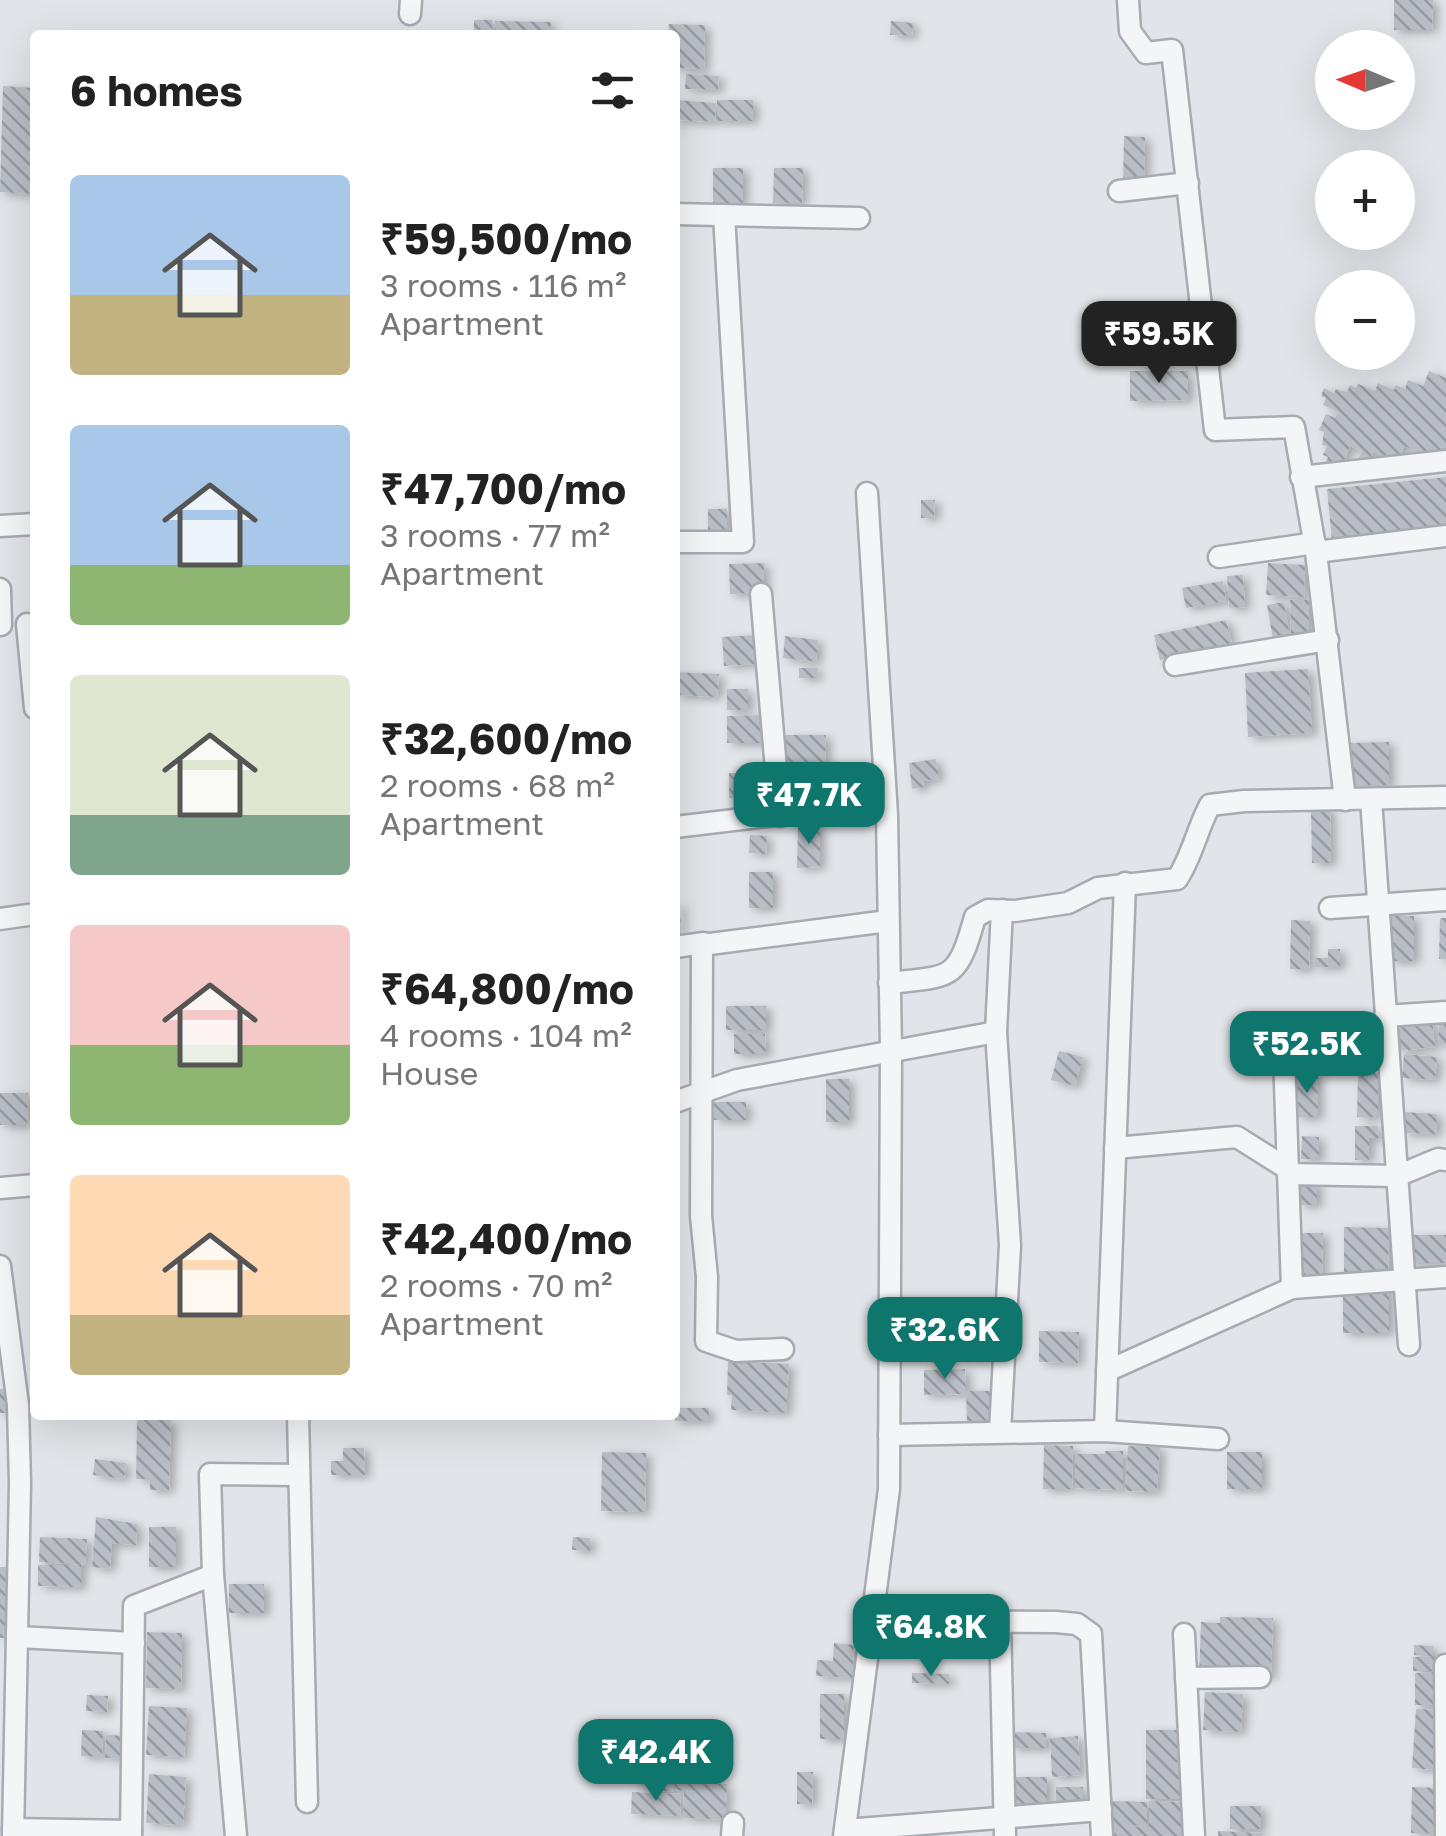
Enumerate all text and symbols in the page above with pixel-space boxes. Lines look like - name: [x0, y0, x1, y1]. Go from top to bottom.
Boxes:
- north arrow: [1315, 30, 1415, 130]
- map controls: [1315, 30, 1415, 370]
- icon: filters: [585, 63, 640, 118]
- text: 6 homes: [70, 65, 243, 115]
- button: +: [1315, 150, 1415, 250]
- text: ₹59,500/mo: [380, 213, 632, 263]
- icon: home: [150, 215, 270, 335]
- text: 3 rooms · 116 m²: [380, 266, 626, 304]
- button: −: [1315, 270, 1415, 370]
- pin: ₹59.5K: [1078, 301, 1240, 386]
- text: Apartment: [380, 304, 544, 342]
- text: ₹59.5K: [1103, 314, 1215, 352]
- text: ₹47,700/mo: [380, 463, 626, 513]
- icon: home: [150, 465, 270, 585]
- text: 3 rooms · 77 m²: [380, 516, 610, 554]
- text: Apartment: [380, 554, 544, 592]
- text: ₹32,600/mo: [380, 713, 632, 763]
- icon: home: [150, 715, 270, 835]
- pin: ₹47.7K: [728, 762, 890, 847]
- text: 2 rooms · 68 m²: [380, 766, 615, 804]
- text: ₹47.7K: [756, 775, 862, 813]
- text: Apartment: [380, 804, 544, 842]
- text: ₹64,800/mo: [380, 963, 634, 1013]
- icon: home: [150, 965, 270, 1085]
- pin: ₹52.5K: [1226, 1011, 1388, 1096]
- text: 4 rooms · 104 m²: [380, 1016, 632, 1054]
- text: ₹52.5K: [1252, 1024, 1362, 1062]
- text: House: [380, 1054, 478, 1092]
- text: ₹42,400/mo: [380, 1213, 632, 1263]
- icon: home: [150, 1215, 270, 1335]
- text: 2 rooms · 70 m²: [380, 1266, 613, 1304]
- pin: ₹32.6K: [864, 1297, 1026, 1382]
- text: Apartment: [380, 1304, 544, 1342]
- text: ₹32.6K: [889, 1310, 1001, 1348]
- pin: ₹64.8K: [850, 1594, 1012, 1679]
- text: ₹64.8K: [875, 1607, 987, 1645]
- pin: ₹42.4K: [575, 1719, 737, 1804]
- text: ₹42.4K: [600, 1732, 712, 1770]

